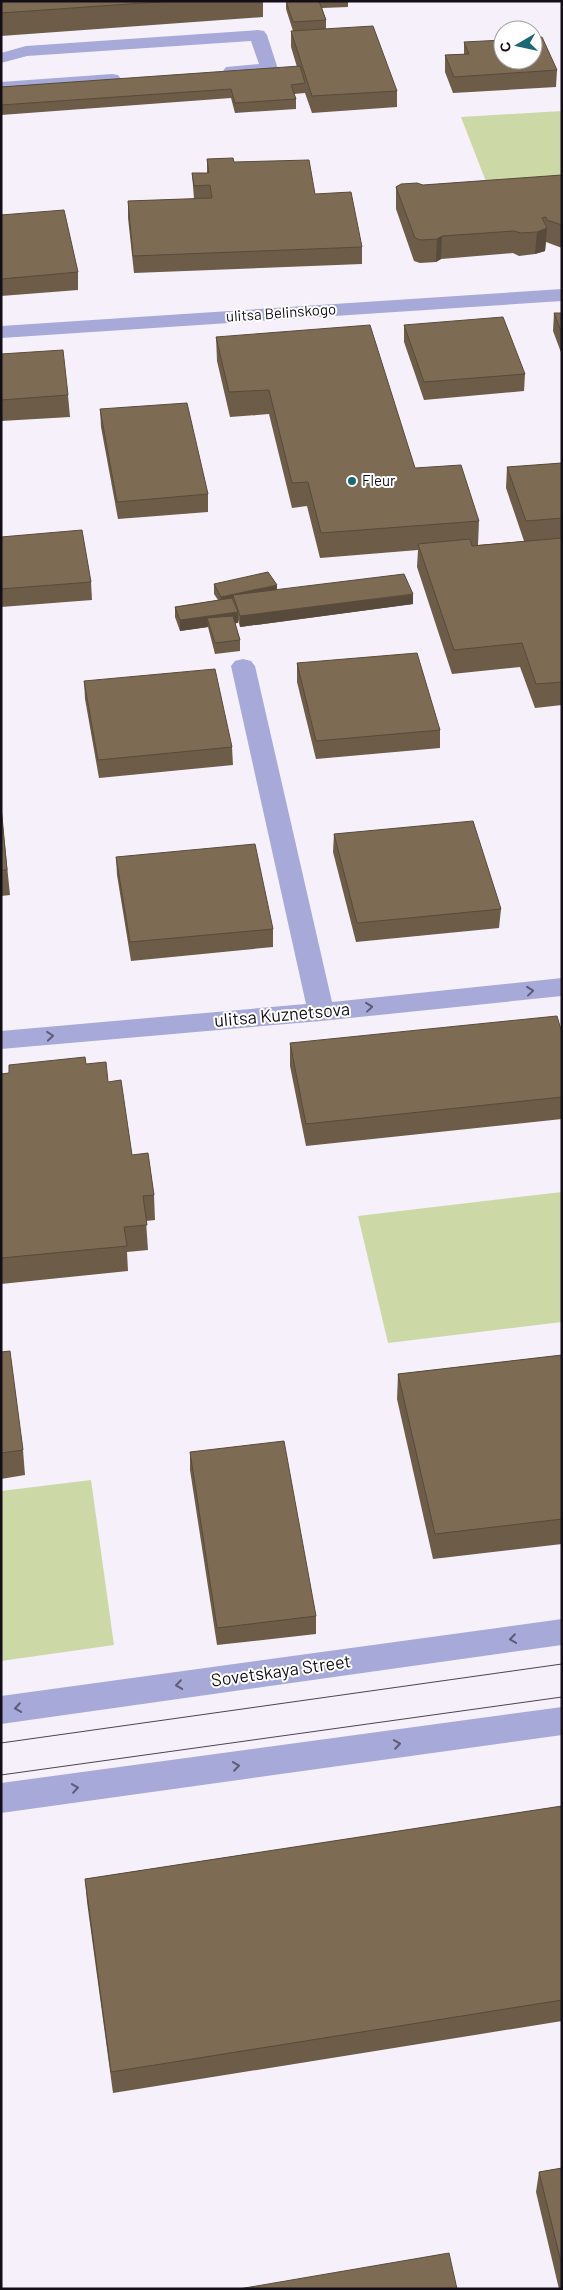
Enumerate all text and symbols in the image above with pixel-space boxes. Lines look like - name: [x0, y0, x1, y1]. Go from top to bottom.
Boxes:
- north arrow: [493, 20, 543, 70]
- text: С: [495, 41, 514, 53]
- street label: ulitsa Belinskogo: [225, 299, 337, 325]
- place label: Fleur: [362, 471, 396, 489]
- marker: Fleur: [346, 475, 358, 487]
- one-way arrow: [526, 986, 534, 997]
- street label: ulitsa Kuznetsova: [213, 997, 351, 1031]
- one-way arrow: [365, 1002, 373, 1013]
- one-way arrow: [46, 1031, 54, 1042]
- one-way arrow: [509, 1633, 518, 1643]
- street label: Sovetskaya Street: [210, 1649, 352, 1691]
- one-way arrow: [175, 1679, 183, 1690]
- one-way arrow: [14, 1702, 22, 1713]
- one-way arrow: [393, 1739, 401, 1750]
- one-way arrow: [232, 1761, 240, 1772]
- one-way arrow: [71, 1783, 79, 1794]

